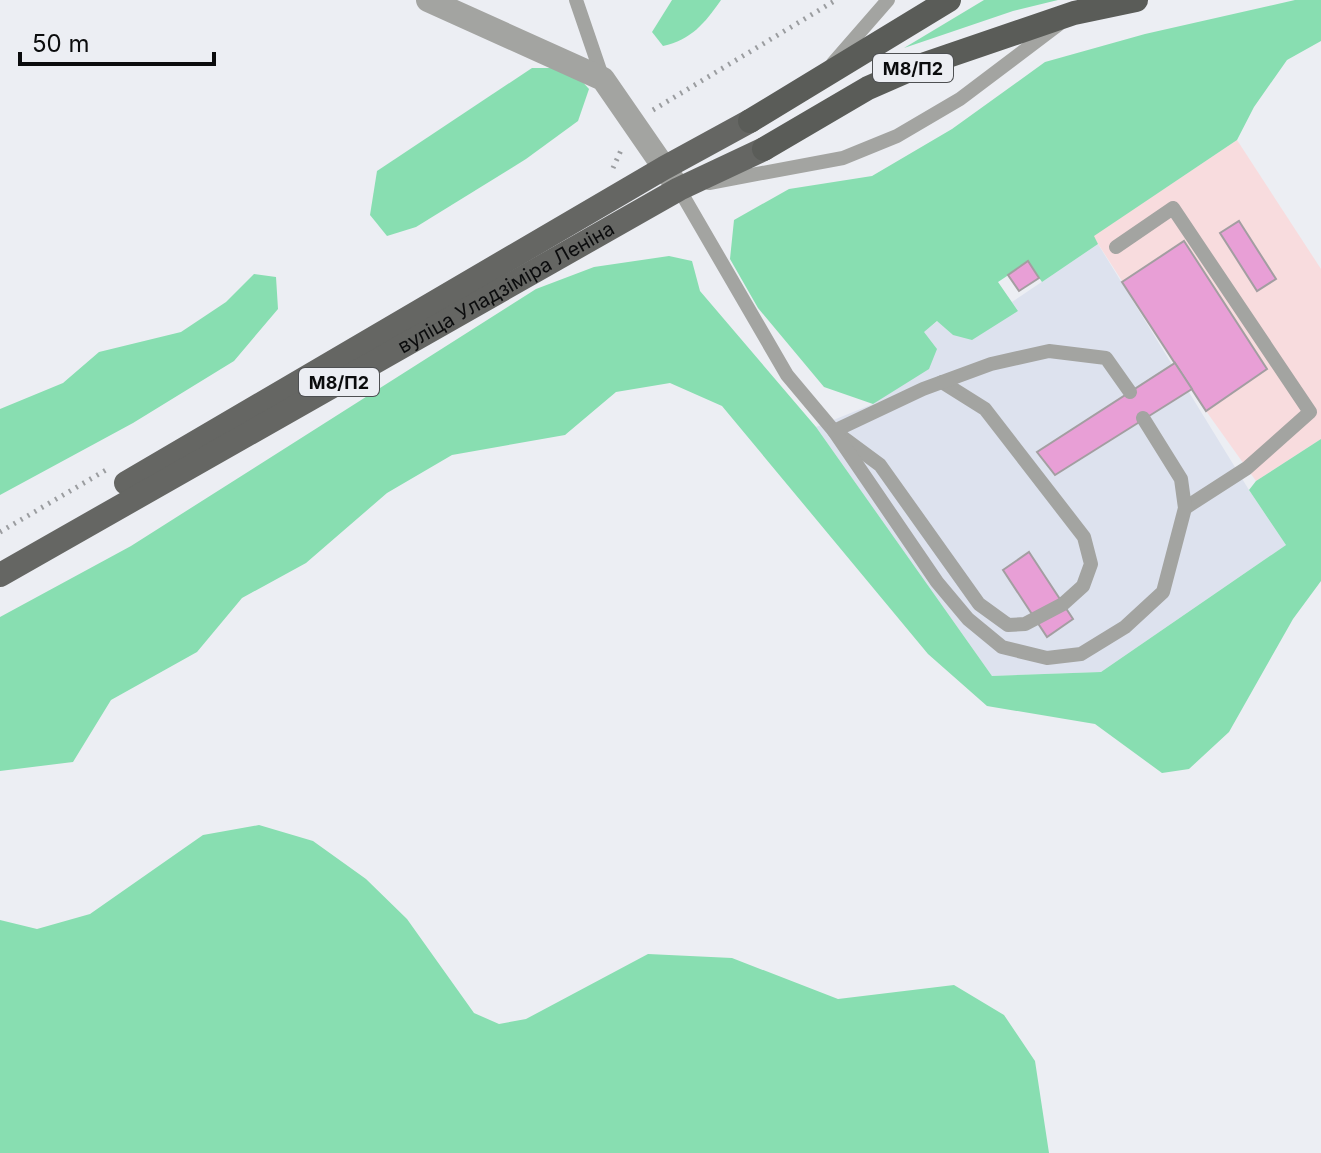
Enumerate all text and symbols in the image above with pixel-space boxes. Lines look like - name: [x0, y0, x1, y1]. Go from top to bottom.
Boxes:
- scale bar: [20, 16, 214, 66]
- text: 50 m: [32, 29, 90, 58]
- road number: М8/П2: [873, 54, 953, 82]
- street label: вуліца Уладзіміра Леніна: [393, 216, 619, 358]
- road number: М8/П2: [299, 368, 379, 396]

